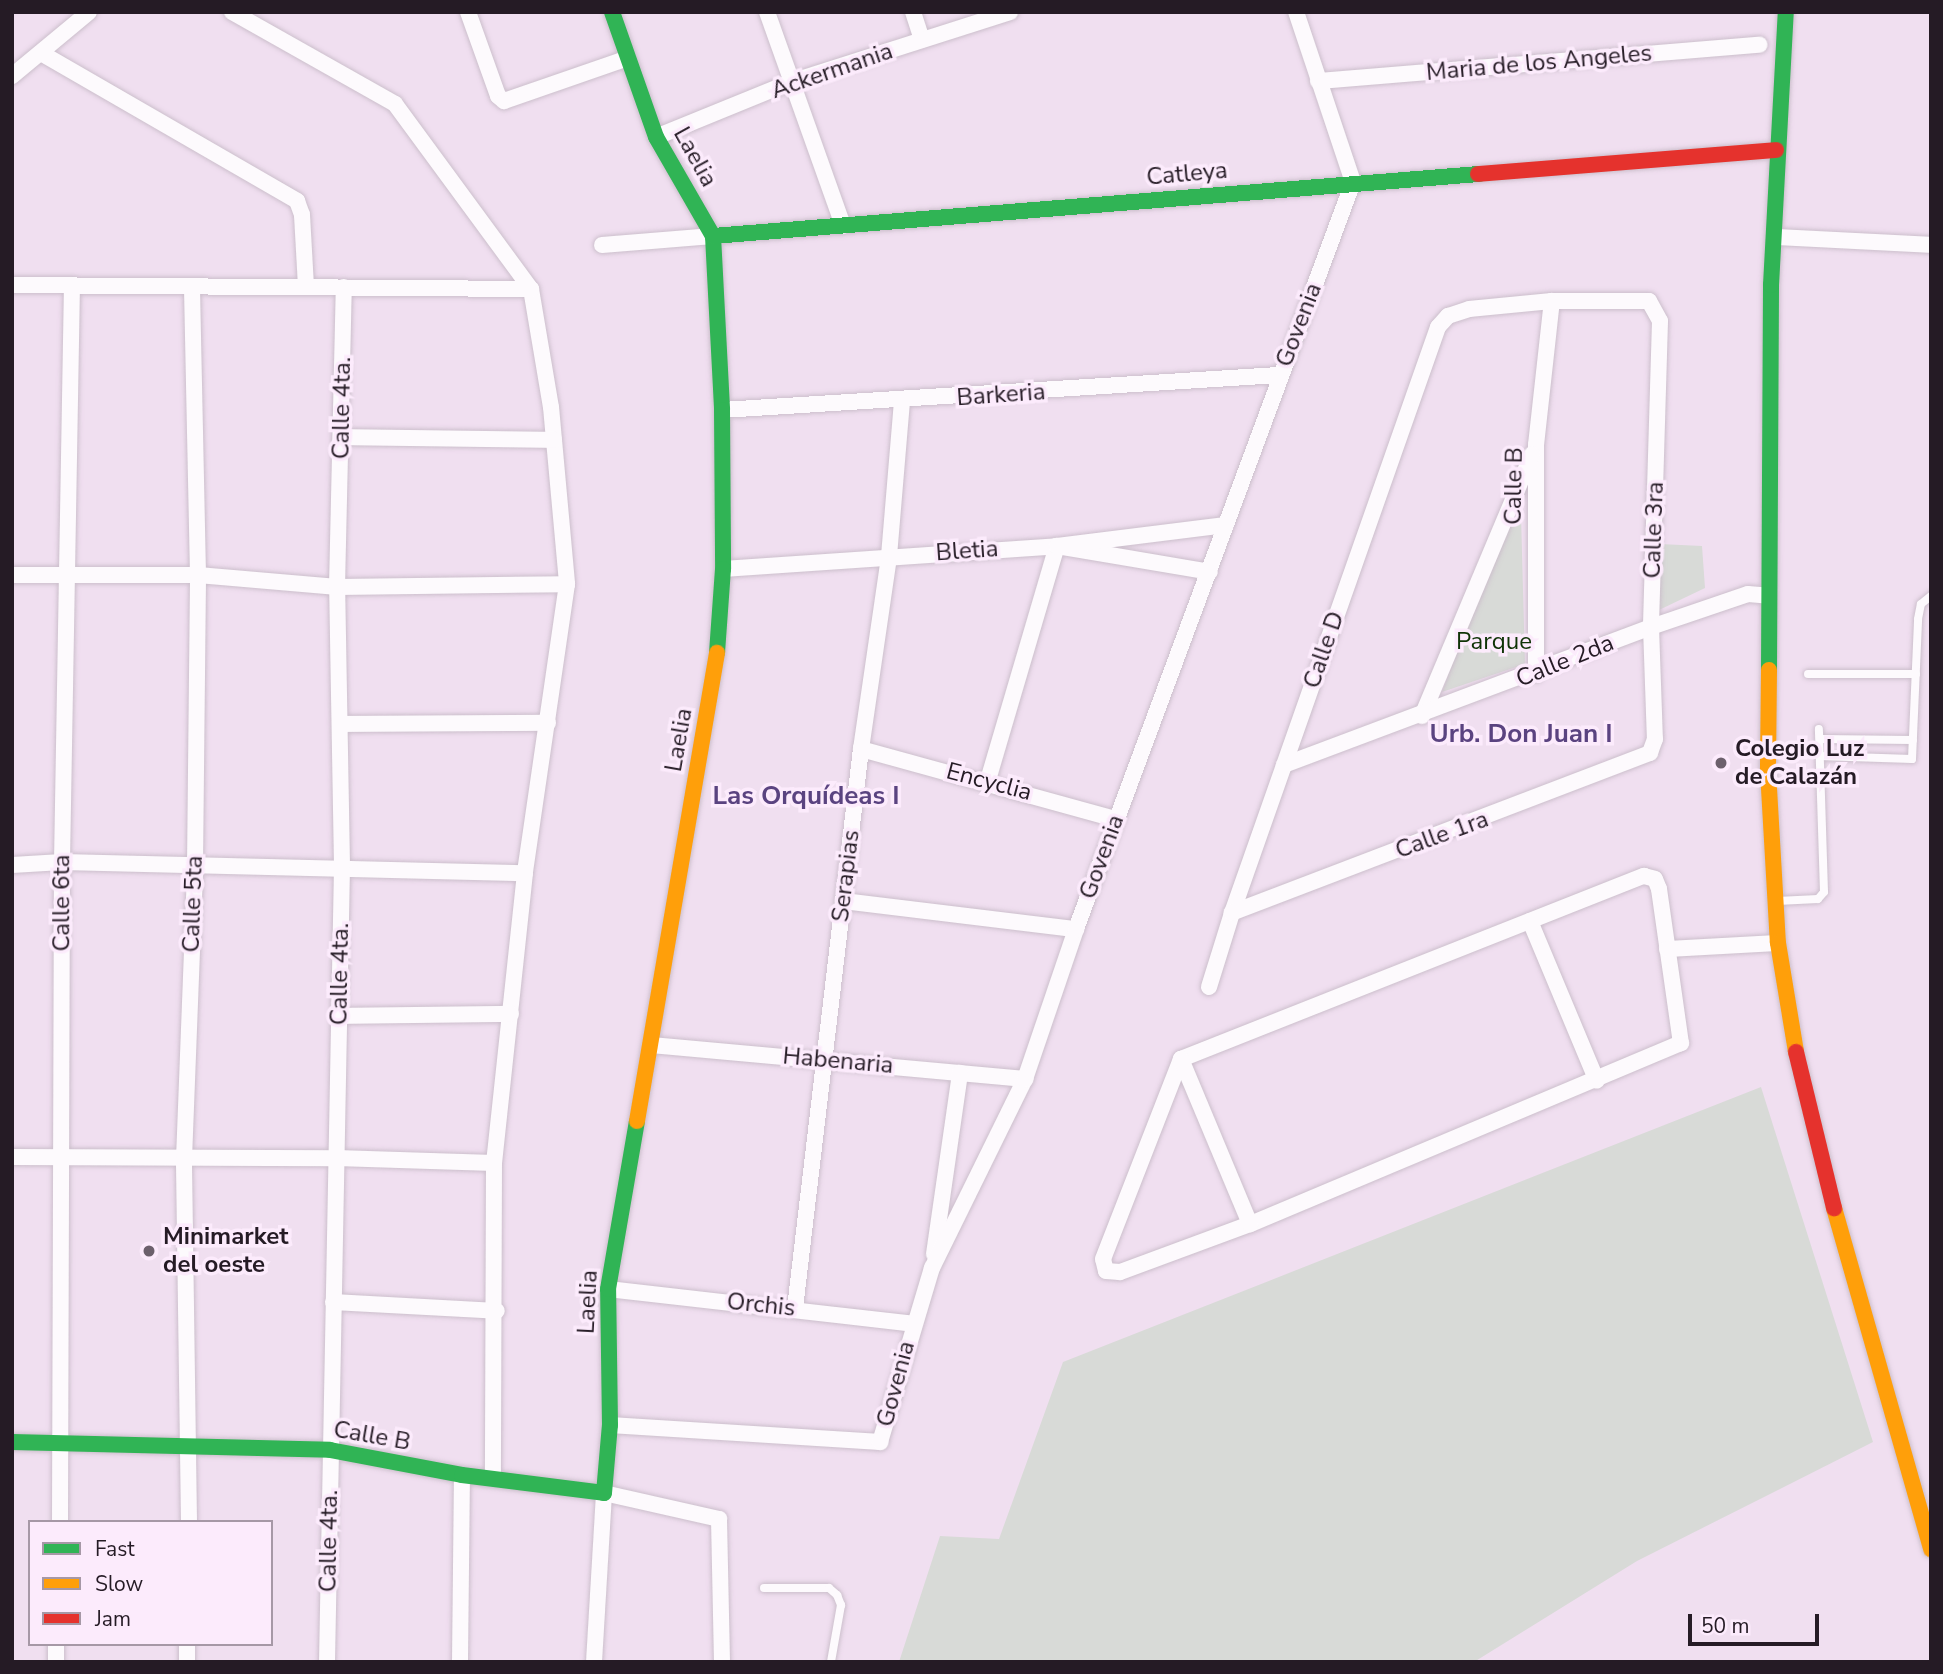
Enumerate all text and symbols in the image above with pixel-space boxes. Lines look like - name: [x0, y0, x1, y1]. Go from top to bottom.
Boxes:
- street label: Ackermania: [767, 37, 897, 105]
- street label: Maria de los Angeles: [1425, 39, 1653, 87]
- street label: Laelia: [667, 122, 723, 192]
- street label: Catleya: [1145, 156, 1229, 192]
- street label: Govenia: [1270, 279, 1328, 371]
- street label: Calle 4ta.: [327, 357, 357, 459]
- street label: Barkeria: [956, 378, 1046, 412]
- street label: Calle B: [1499, 447, 1529, 525]
- street label: Calle 3ra: [1638, 481, 1670, 579]
- street label: Bletia: [935, 534, 999, 568]
- street label: Calle D: [1297, 608, 1351, 692]
- park label: Parque: [1456, 628, 1532, 656]
- street label: Calle 2da: [1512, 628, 1618, 694]
- street label: Laelia: [659, 706, 699, 774]
- district label: Urb. Don Juan I: [1429, 718, 1613, 750]
- place label: Colegio Luz de Calazán: [1735, 735, 1864, 791]
- marker: Colegio Luz de Calazán: [1713, 755, 1729, 771]
- street label: Encyclia: [943, 757, 1035, 807]
- district label: Las Orquídeas I: [712, 780, 900, 812]
- street label: Calle 1ra: [1391, 805, 1493, 865]
- street label: Govenia: [1074, 811, 1130, 903]
- street label: Serapias: [826, 828, 866, 924]
- street label: Calle 6ta: [48, 854, 76, 952]
- street label: Calle 5ta: [177, 855, 209, 953]
- street label: Calle 4ta.: [325, 923, 355, 1025]
- street label: Habenaria: [781, 1042, 895, 1080]
- place label: Minimarket del oeste: [163, 1223, 288, 1279]
- marker: Minimarket del oeste: [141, 1243, 157, 1259]
- street label: Laelia: [572, 1269, 604, 1335]
- street label: Orchis: [725, 1287, 797, 1323]
- street label: Govenia: [871, 1338, 921, 1430]
- street label: Calle B: [331, 1415, 413, 1457]
- street label: Calle 4ta.: [314, 1490, 344, 1592]
- legend: [28, 1520, 273, 1646]
- text: Fast: [95, 1535, 135, 1563]
- text: Slow: [95, 1570, 143, 1598]
- scale bar: [1691, 1600, 1822, 1644]
- text: Jam: [95, 1605, 131, 1633]
- text: 50 m: [1701, 1612, 1750, 1640]

